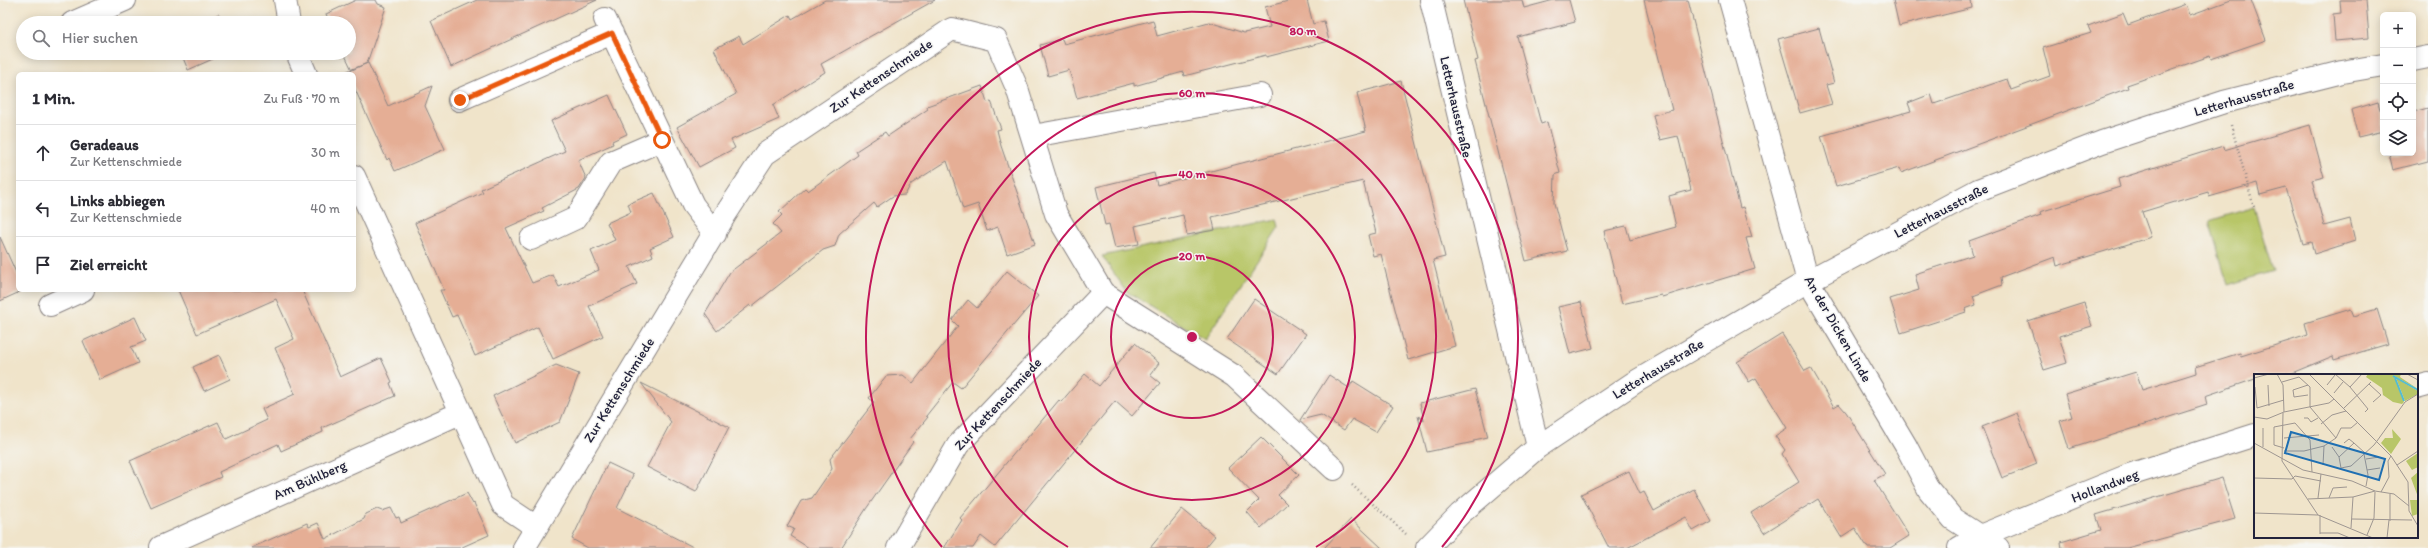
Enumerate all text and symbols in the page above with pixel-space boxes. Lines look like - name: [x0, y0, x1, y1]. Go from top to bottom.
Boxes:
- map controls: [2380, 12, 2416, 156]
- button: +: [2380, 12, 2416, 48]
- search box: [16, 16, 356, 60]
- text: 80 m: [1290, 24, 1317, 38]
- icon: search: [30, 27, 52, 49]
- text: Hier suchen: [62, 29, 138, 47]
- street label: Zur Kettenschmiede: [826, 35, 936, 117]
- button: −: [2380, 48, 2416, 84]
- street label: Letterhausstraße: [1436, 55, 1476, 160]
- street label: Letterhausstraße: [2192, 75, 2296, 120]
- button: locate: [2380, 84, 2416, 120]
- text: 60 m: [1179, 86, 1206, 100]
- text: 1 Min.: [32, 88, 75, 108]
- text: Zu Fuß · 70 m: [263, 91, 340, 106]
- route end: [451, 91, 469, 109]
- button: layers: [2380, 120, 2416, 156]
- route start: [653, 131, 671, 149]
- text: Geradeaus: [70, 136, 139, 154]
- icon: ahead: [32, 142, 54, 164]
- text: 30 m: [311, 145, 340, 160]
- text: Zur Kettenschmiede: [70, 154, 182, 169]
- text: 40 m: [1178, 167, 1207, 181]
- street label: Letterhausstraße: [1891, 180, 1991, 242]
- text: Links abbiegen: [70, 192, 165, 210]
- icon: left: [32, 198, 54, 220]
- text: 40 m: [310, 201, 340, 216]
- text: Zur Kettenschmiede: [70, 210, 182, 225]
- text: 20 m: [1179, 249, 1206, 263]
- icon: arrive: [32, 254, 54, 276]
- text: Ziel erreicht: [70, 256, 147, 274]
- street label: An der Dicken Linde: [1801, 273, 1876, 386]
- centre of rings: [1185, 330, 1199, 344]
- street label: Zur Kettenschmiede: [580, 334, 658, 446]
- street label: Letterhausstraße: [1609, 335, 1707, 403]
- street label: Zur Kettenschmiede: [951, 354, 1045, 454]
- inset map: [2254, 374, 2418, 538]
- street label: Am Bühlberg: [271, 456, 350, 504]
- street label: Hollandweg: [2069, 465, 2142, 507]

